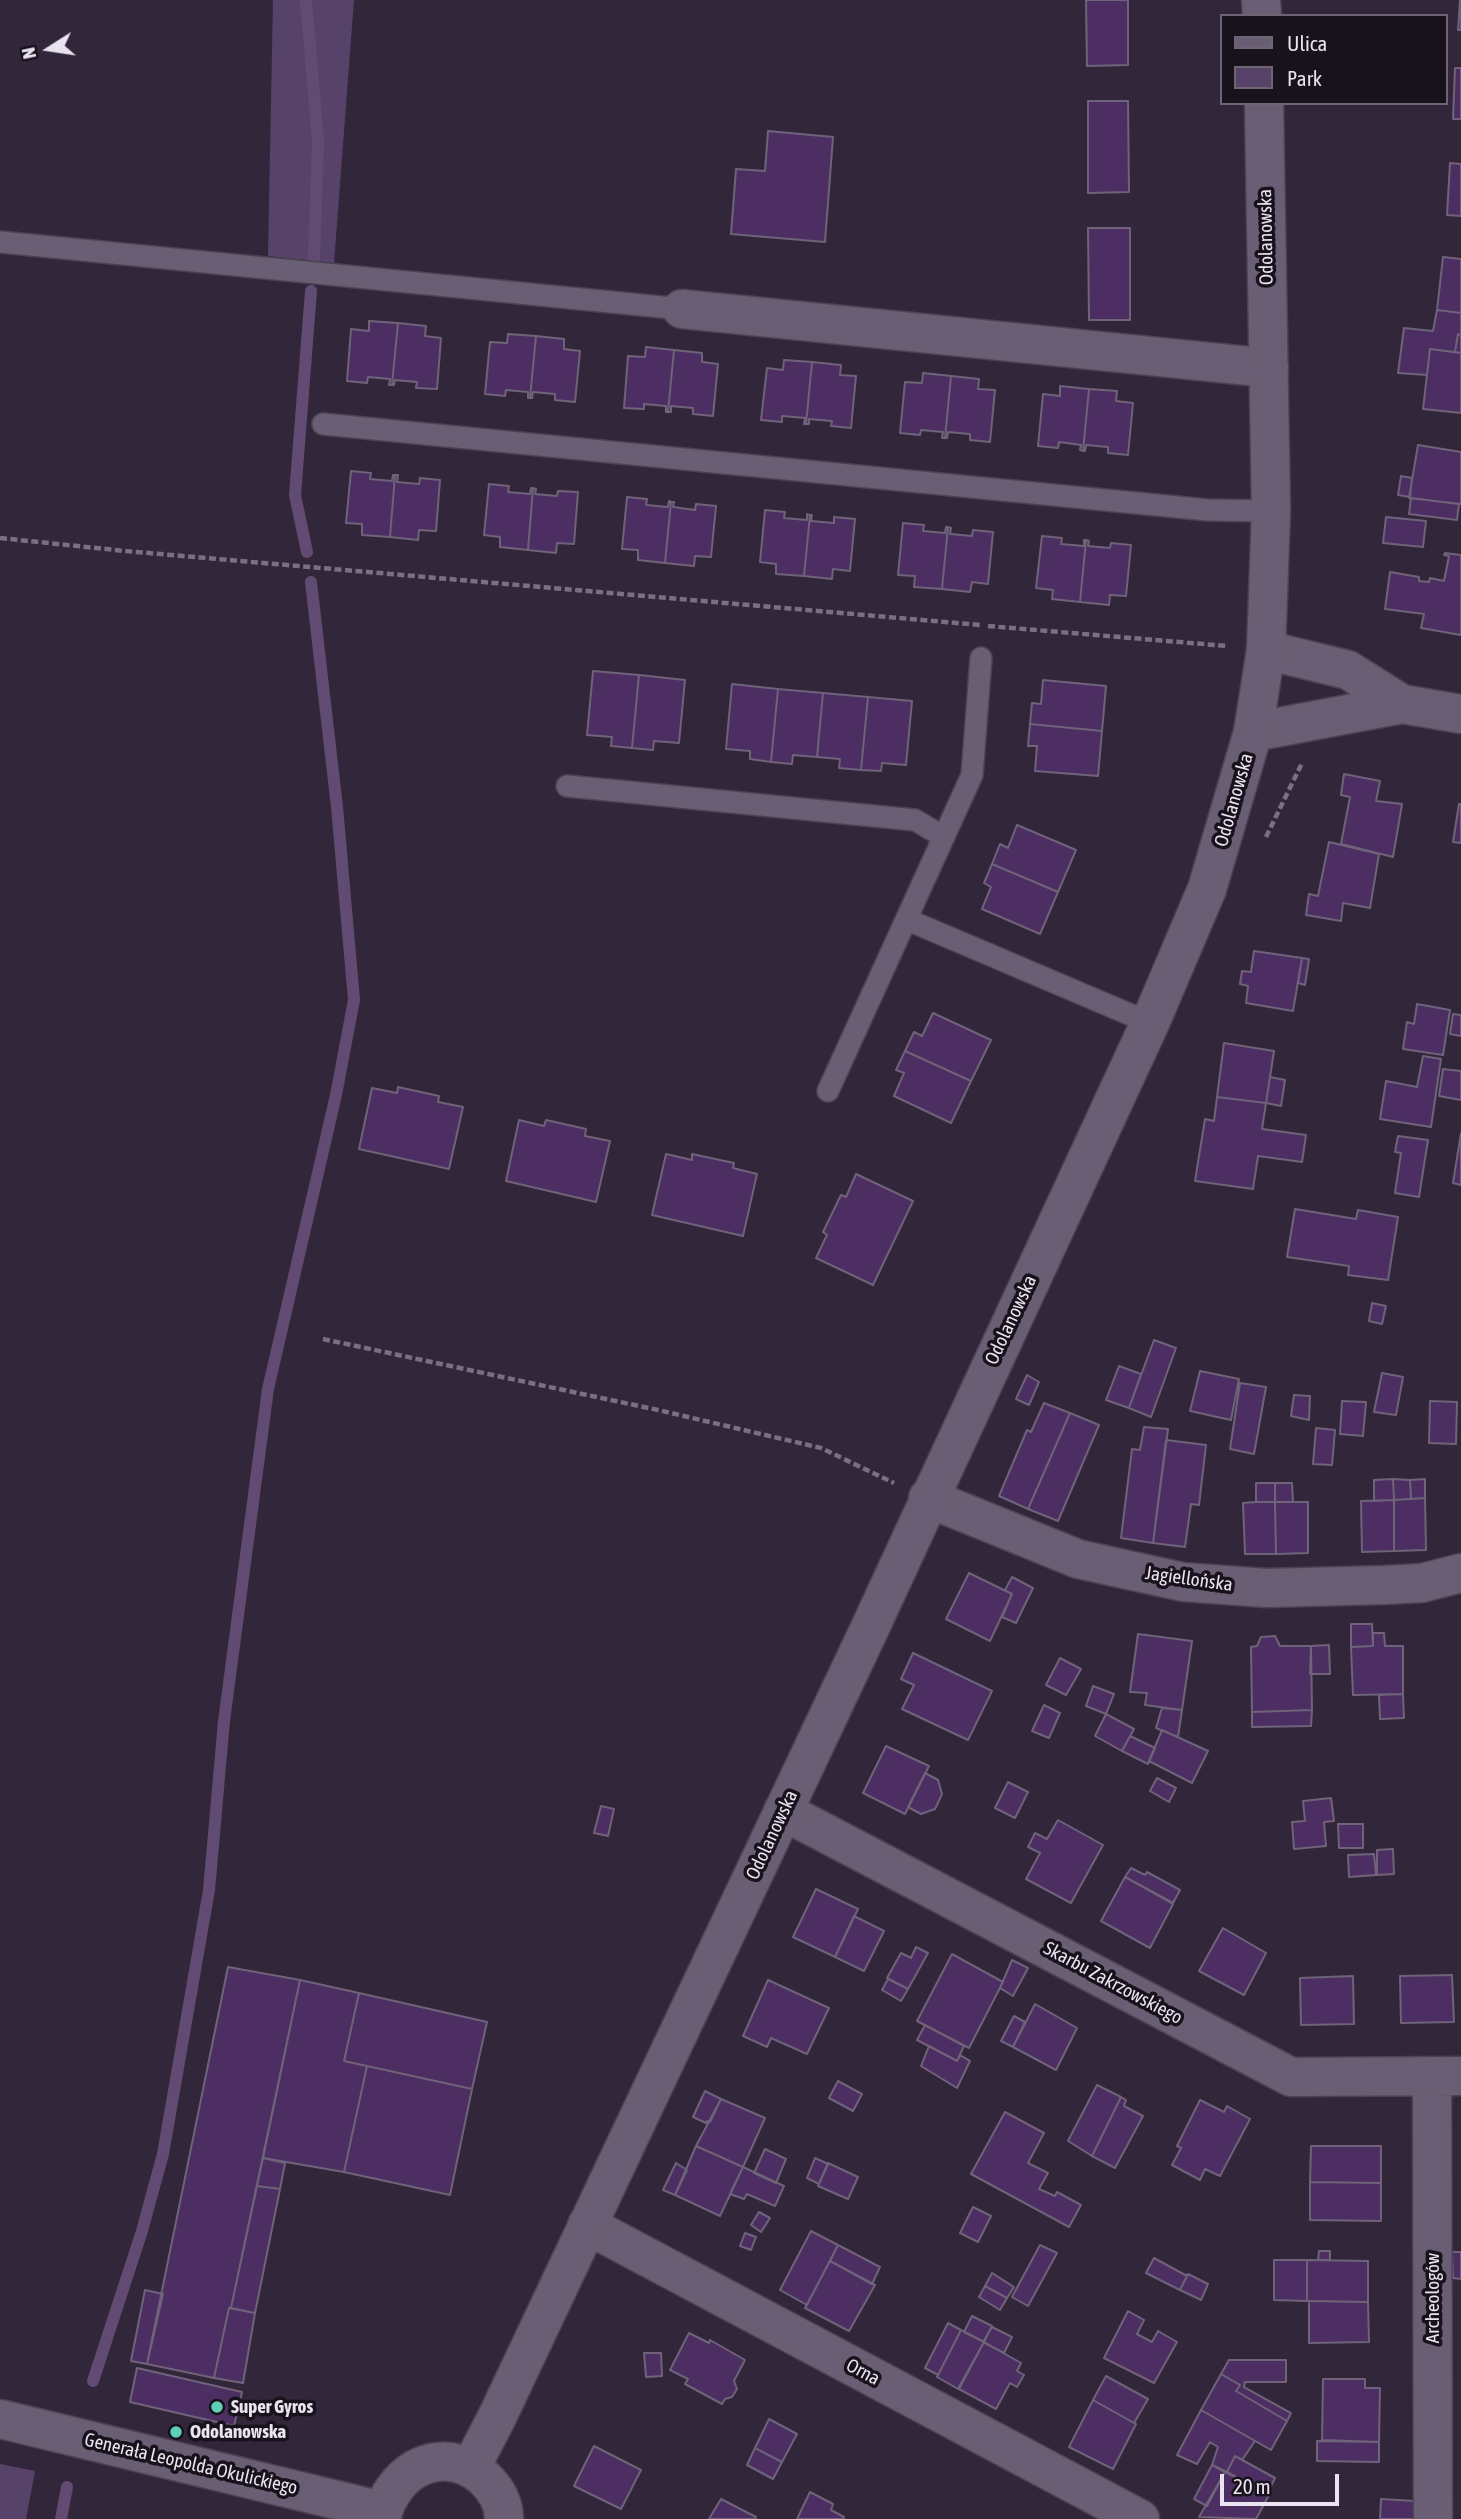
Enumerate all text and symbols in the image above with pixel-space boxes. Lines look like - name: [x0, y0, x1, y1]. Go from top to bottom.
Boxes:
- north arrow: [14, 14, 84, 84]
- legend: [1220, 14, 1447, 105]
- text: Ulica: [1287, 31, 1327, 55]
- text: N: [17, 46, 40, 61]
- text: Park: [1287, 66, 1322, 90]
- street label: Odolanowska: [1254, 189, 1278, 285]
- street label: Odolanowska: [1210, 751, 1258, 849]
- street label: Odolanowska: [980, 1272, 1042, 1368]
- street label: Jagiellońska: [1144, 1562, 1234, 1596]
- street label: Odolanowska: [741, 1787, 803, 1883]
- street label: Skarbu Zakrzowskiego: [1040, 1937, 1186, 2029]
- street label: Archeologów: [1422, 2253, 1444, 2343]
- street label: Orna: [842, 2354, 884, 2390]
- place label: Super Gyros: [231, 2396, 313, 2418]
- marker: Super Gyros: [209, 2399, 225, 2415]
- place label: Odolanowska: [190, 2421, 286, 2443]
- marker: Odolanowska: [168, 2424, 184, 2440]
- street label: Generała Leopolda Okulickiego: [82, 2428, 300, 2500]
- scale bar: [1223, 2460, 1342, 2504]
- text: 20 m: [1233, 2474, 1271, 2498]

